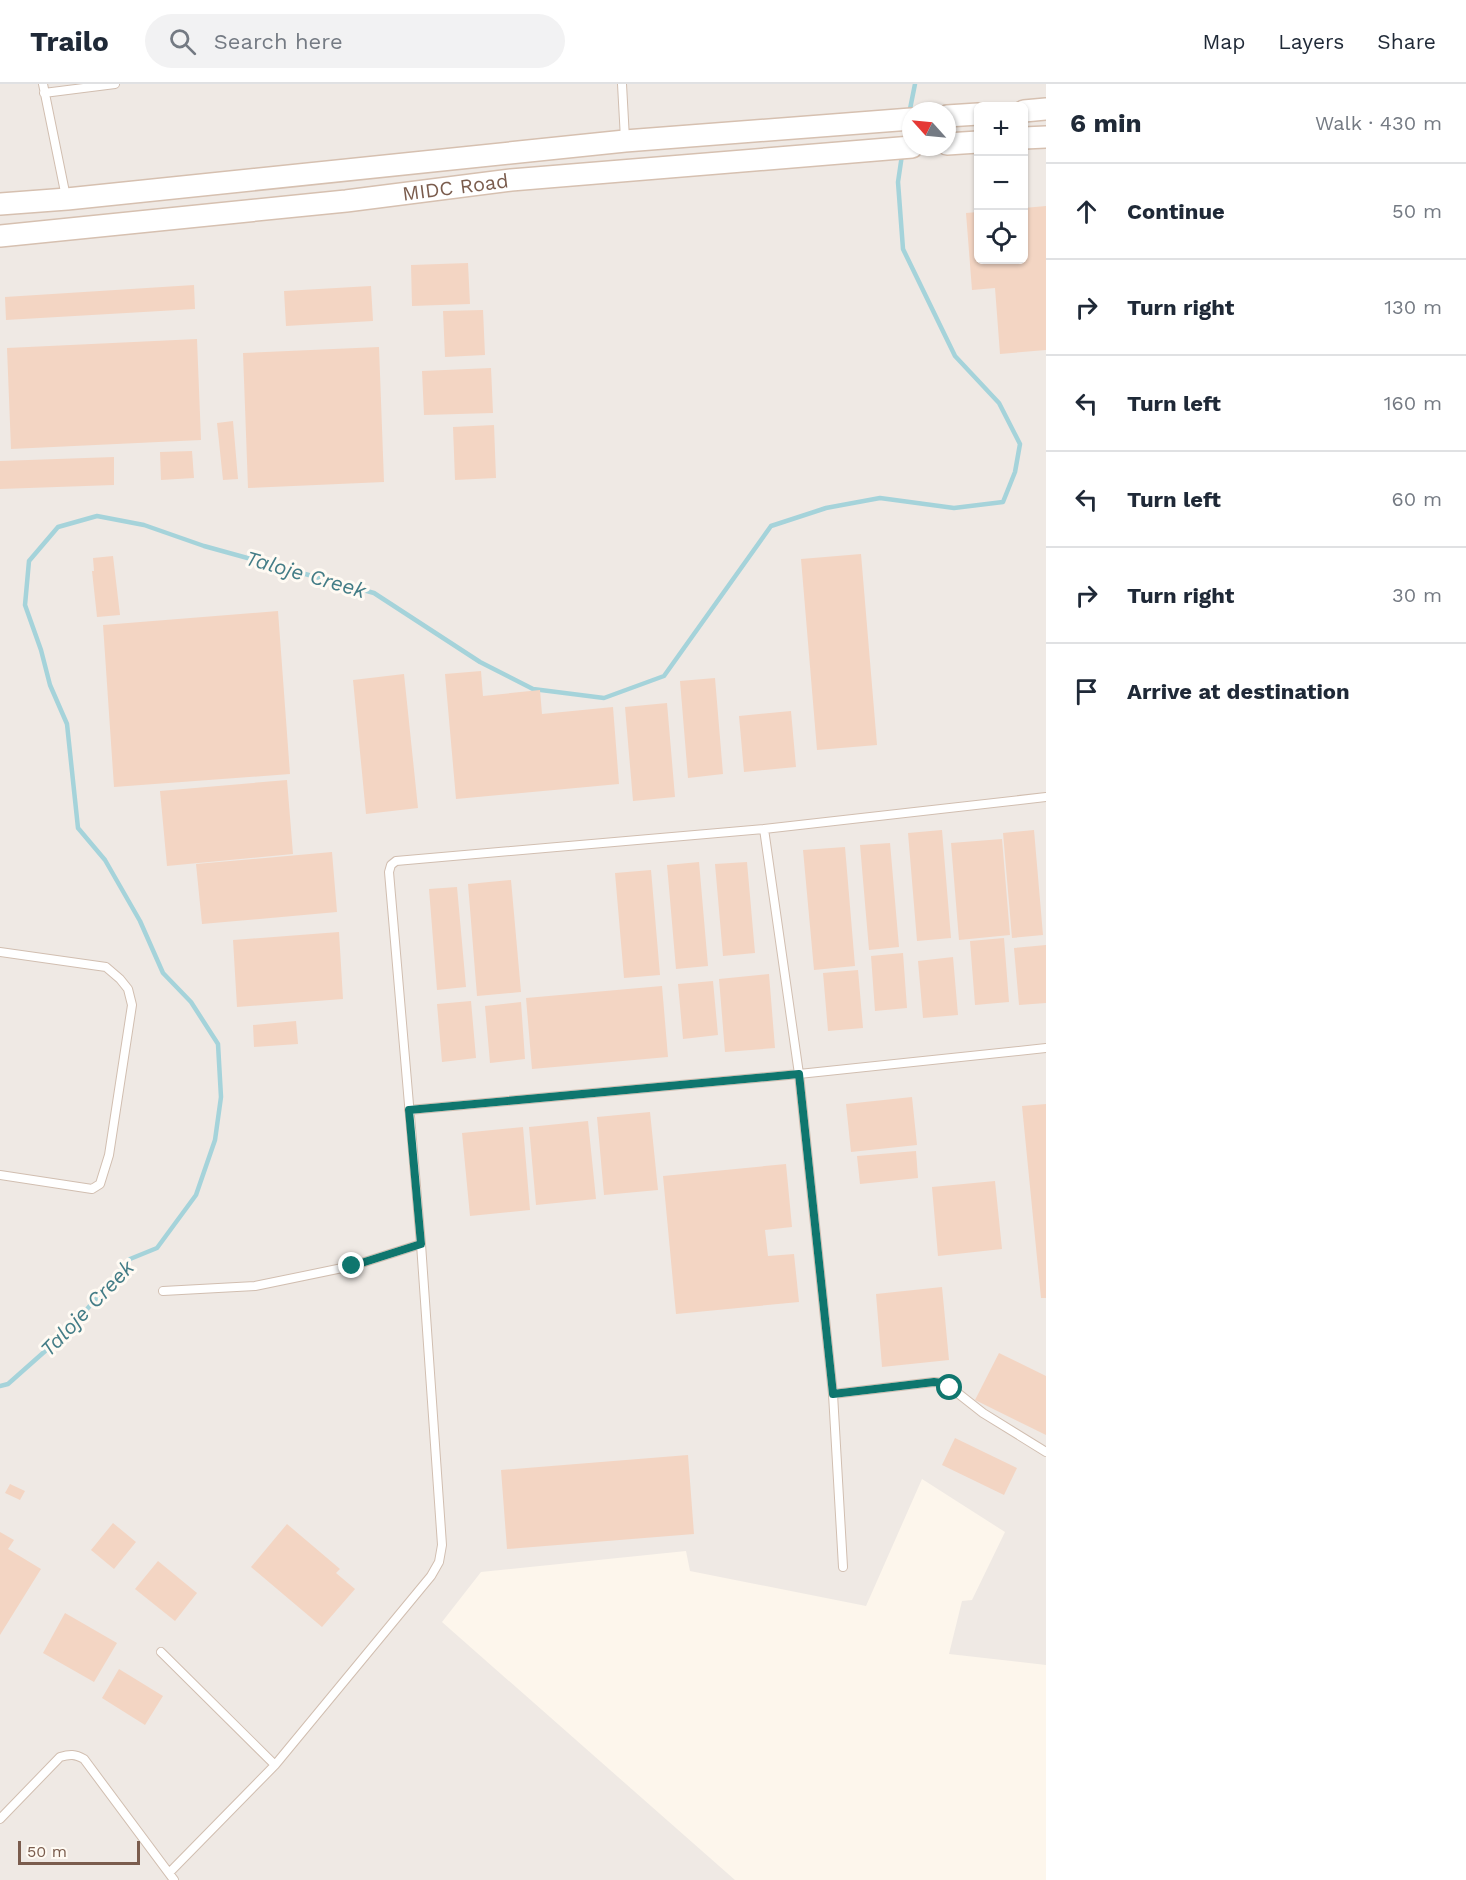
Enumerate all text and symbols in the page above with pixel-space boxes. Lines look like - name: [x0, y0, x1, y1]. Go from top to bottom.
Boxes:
- search box: [145, 14, 565, 68]
- text: Trailo: [30, 25, 109, 58]
- icon: search: [166, 25, 199, 58]
- text: Search here: [214, 29, 343, 54]
- text: Map: [1202, 29, 1245, 54]
- text: Layers: [1278, 29, 1344, 54]
- text: Share: [1377, 29, 1436, 54]
- north arrow: [902, 102, 956, 156]
- map controls: [974, 102, 1028, 264]
- button: +: [974, 102, 1028, 156]
- text: 6 min: [1070, 108, 1142, 138]
- text: Walk · 430 m: [1315, 111, 1442, 135]
- button: −: [974, 156, 1028, 210]
- street label: MIDC Road: [401, 168, 510, 206]
- icon: ahead: [1070, 195, 1103, 228]
- text: Continue: [1127, 199, 1225, 224]
- text: 50 m: [1392, 199, 1442, 223]
- button: locate: [974, 210, 1028, 264]
- icon: right: [1070, 291, 1103, 324]
- text: Turn right: [1127, 295, 1234, 320]
- text: 130 m: [1384, 295, 1442, 319]
- icon: left: [1070, 387, 1103, 420]
- text: Turn left: [1127, 391, 1221, 416]
- text: 160 m: [1384, 391, 1442, 415]
- icon: left: [1070, 483, 1103, 516]
- text: Turn left: [1127, 487, 1221, 512]
- text: 60 m: [1392, 487, 1442, 511]
- water label: Taloje Creek: [243, 545, 370, 603]
- icon: right: [1070, 579, 1103, 612]
- text: Turn right: [1127, 583, 1234, 608]
- text: 30 m: [1392, 583, 1442, 607]
- icon: arrive: [1070, 675, 1103, 708]
- text: Arrive at destination: [1127, 679, 1350, 704]
- route end: [338, 1252, 364, 1278]
- water label: Taloje Creek: [35, 1254, 139, 1361]
- route start: [936, 1374, 962, 1400]
- scale bar: [18, 1838, 140, 1866]
- text: 50 m: [27, 1842, 67, 1861]

